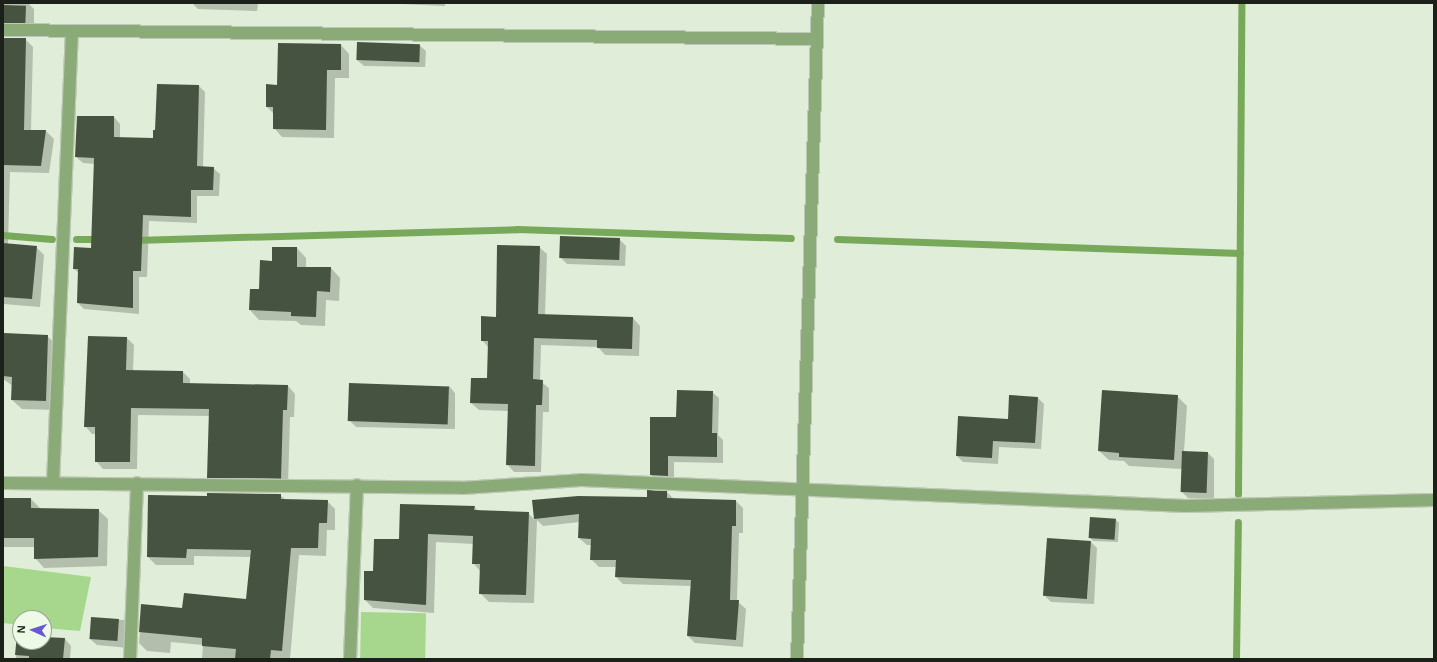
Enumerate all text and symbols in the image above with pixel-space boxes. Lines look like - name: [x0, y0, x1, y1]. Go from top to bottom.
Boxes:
- north arrow: [12, 610, 52, 650]
- text: N: [15, 625, 27, 634]

